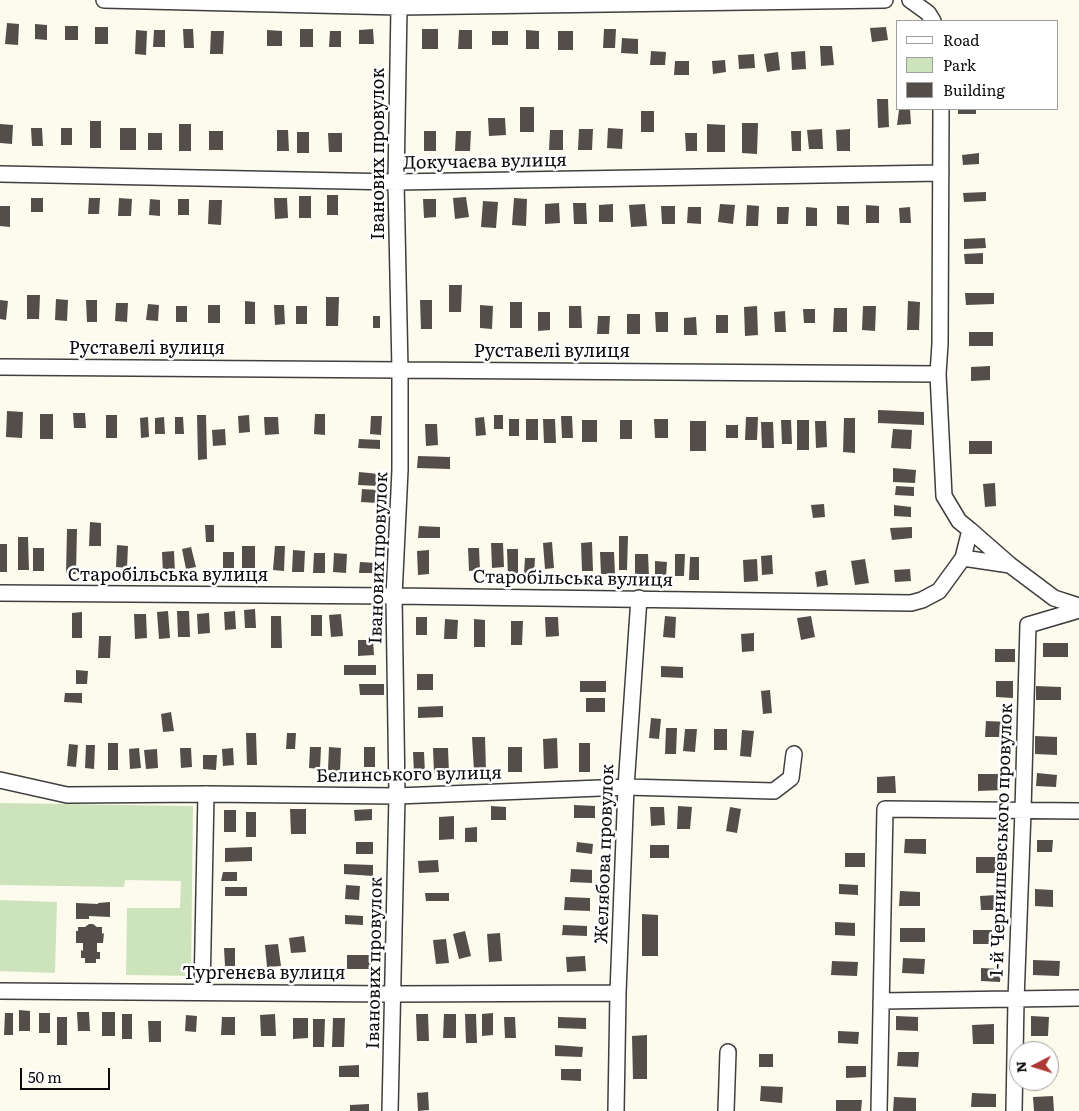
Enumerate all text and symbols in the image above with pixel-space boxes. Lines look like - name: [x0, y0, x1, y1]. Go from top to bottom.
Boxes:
- legend: [896, 20, 1059, 110]
- text: Road: [943, 28, 979, 51]
- text: Park: [943, 53, 976, 76]
- street label: Іванових провулок: [368, 68, 390, 240]
- text: Building: [943, 78, 1005, 101]
- street label: Докучаєва вулиця: [403, 150, 567, 174]
- street label: Руставелі вулиця: [69, 338, 225, 360]
- street label: Руставелі вулиця: [474, 341, 630, 363]
- street label: Іванових провулок: [365, 472, 393, 644]
- street label: Старобільська вулиця: [68, 565, 268, 587]
- street label: Старобільська вулиця: [473, 566, 673, 592]
- street label: 1-й Чернишевського провулок: [986, 703, 1018, 977]
- street label: Белинського вулиця: [316, 763, 502, 787]
- street label: Желябова провулок: [591, 764, 619, 944]
- street label: Іванових провулок: [363, 877, 387, 1049]
- street label: Тургенєва вулиця: [182, 963, 346, 985]
- north arrow: [1009, 1041, 1059, 1091]
- scale bar: [22, 1058, 112, 1090]
- text: N: [1010, 1060, 1031, 1074]
- text: 50 m: [28, 1065, 62, 1088]

